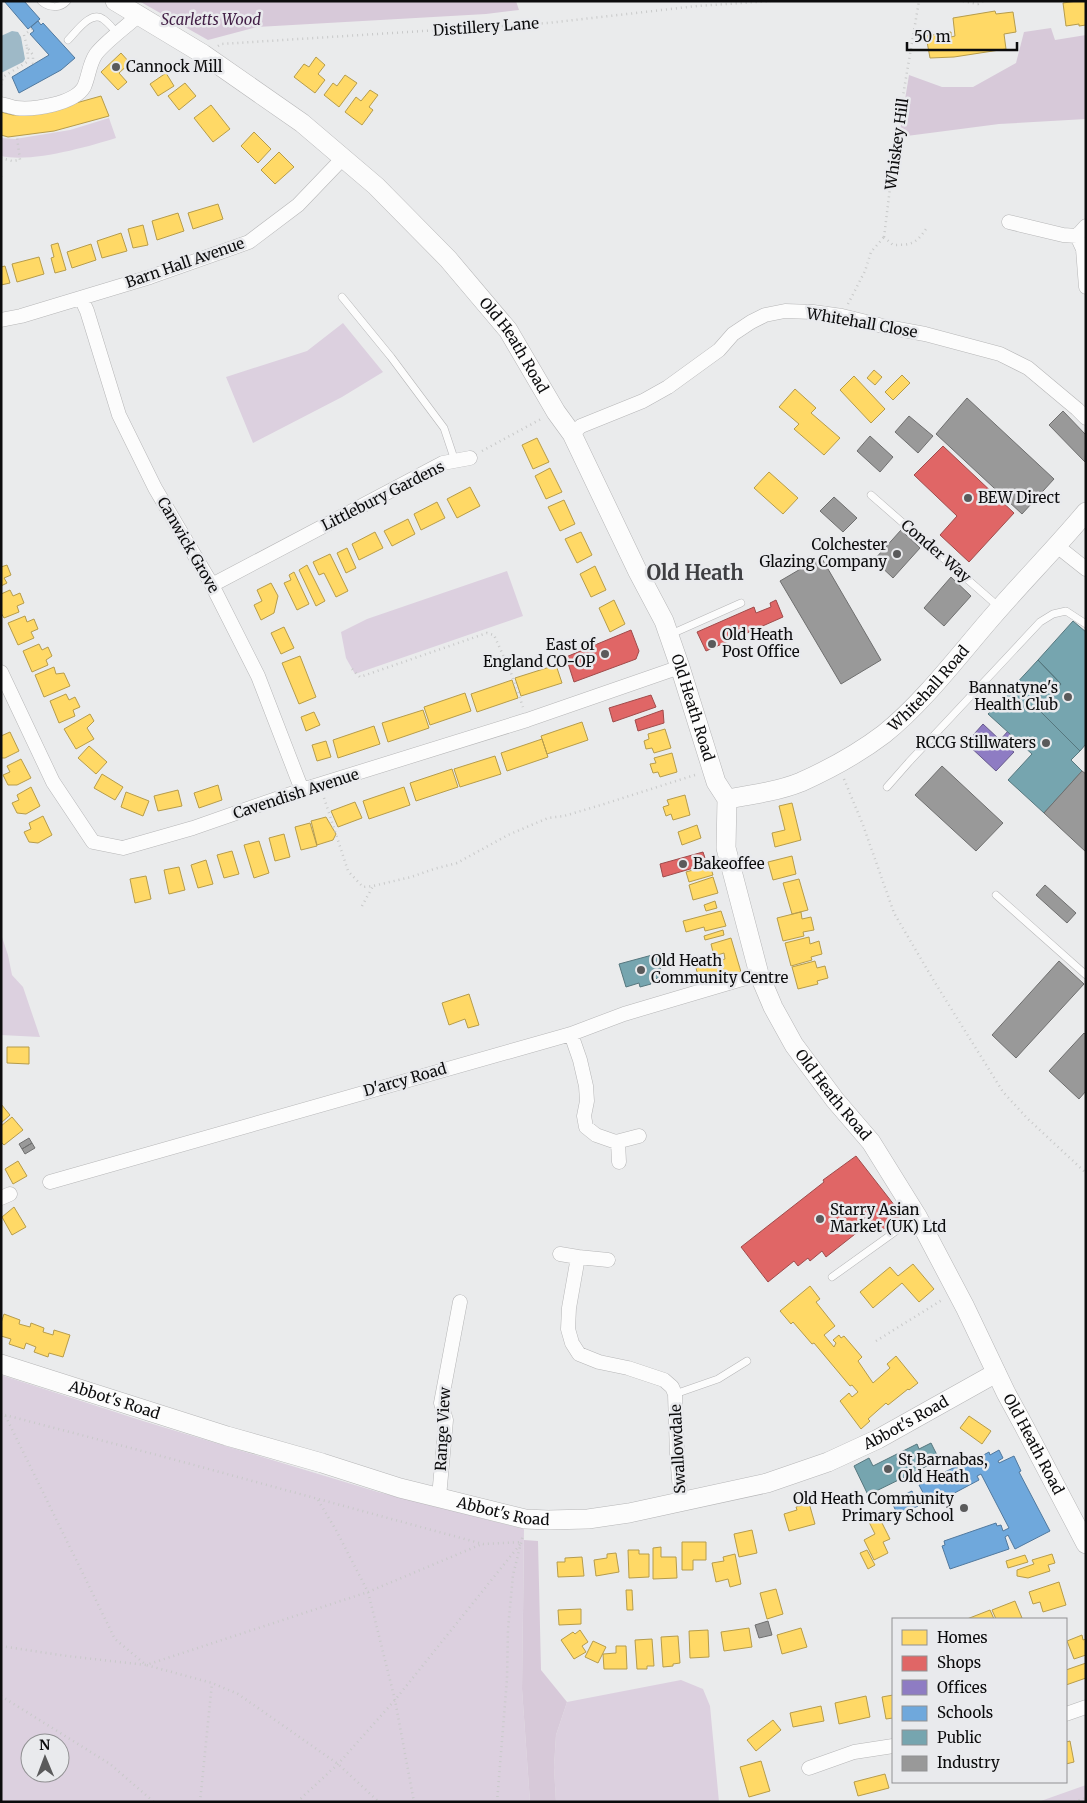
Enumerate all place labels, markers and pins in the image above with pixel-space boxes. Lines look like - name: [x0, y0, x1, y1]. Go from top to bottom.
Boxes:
- place label: Cannock Mill: [126, 57, 223, 76]
- marker: Cannock Mill: [110, 61, 122, 73]
- place label: BEW Direct: [978, 488, 1060, 507]
- marker: BEW Direct: [962, 492, 974, 504]
- place label: Colchester Glazing Company: [759, 535, 887, 571]
- marker: Colchester Glazing Company: [891, 548, 903, 560]
- place label: Old Heath Post Office: [722, 625, 800, 661]
- place label: East of England CO-OP: [483, 635, 596, 671]
- marker: Old Heath Post Office: [706, 638, 718, 650]
- marker: East of England CO-OP: [599, 648, 611, 660]
- place label: Bannatyne's Health Club: [969, 678, 1058, 714]
- marker: Bannatyne's Health Club: [1062, 691, 1074, 703]
- place label: RCCG Stillwaters: [915, 733, 1036, 752]
- marker: RCCG Stillwaters: [1040, 737, 1052, 749]
- place label: Bakeoffee: [693, 854, 765, 873]
- marker: Bakeoffee: [677, 858, 689, 870]
- place label: Old Heath Community Centre: [651, 951, 788, 987]
- marker: Old Heath Community Centre: [635, 964, 647, 976]
- place label: Starry Asian Market (UK) Ltd: [830, 1200, 946, 1236]
- marker: Starry Asian Market (UK) Ltd: [814, 1213, 826, 1225]
- place label: St Barnabas, Old Heath: [898, 1450, 988, 1486]
- marker: St Barnabas, Old Heath: [882, 1463, 894, 1475]
- place label: Old Heath Community Primary School: [793, 1489, 954, 1525]
- marker: Old Heath Community Primary School: [958, 1502, 970, 1514]

